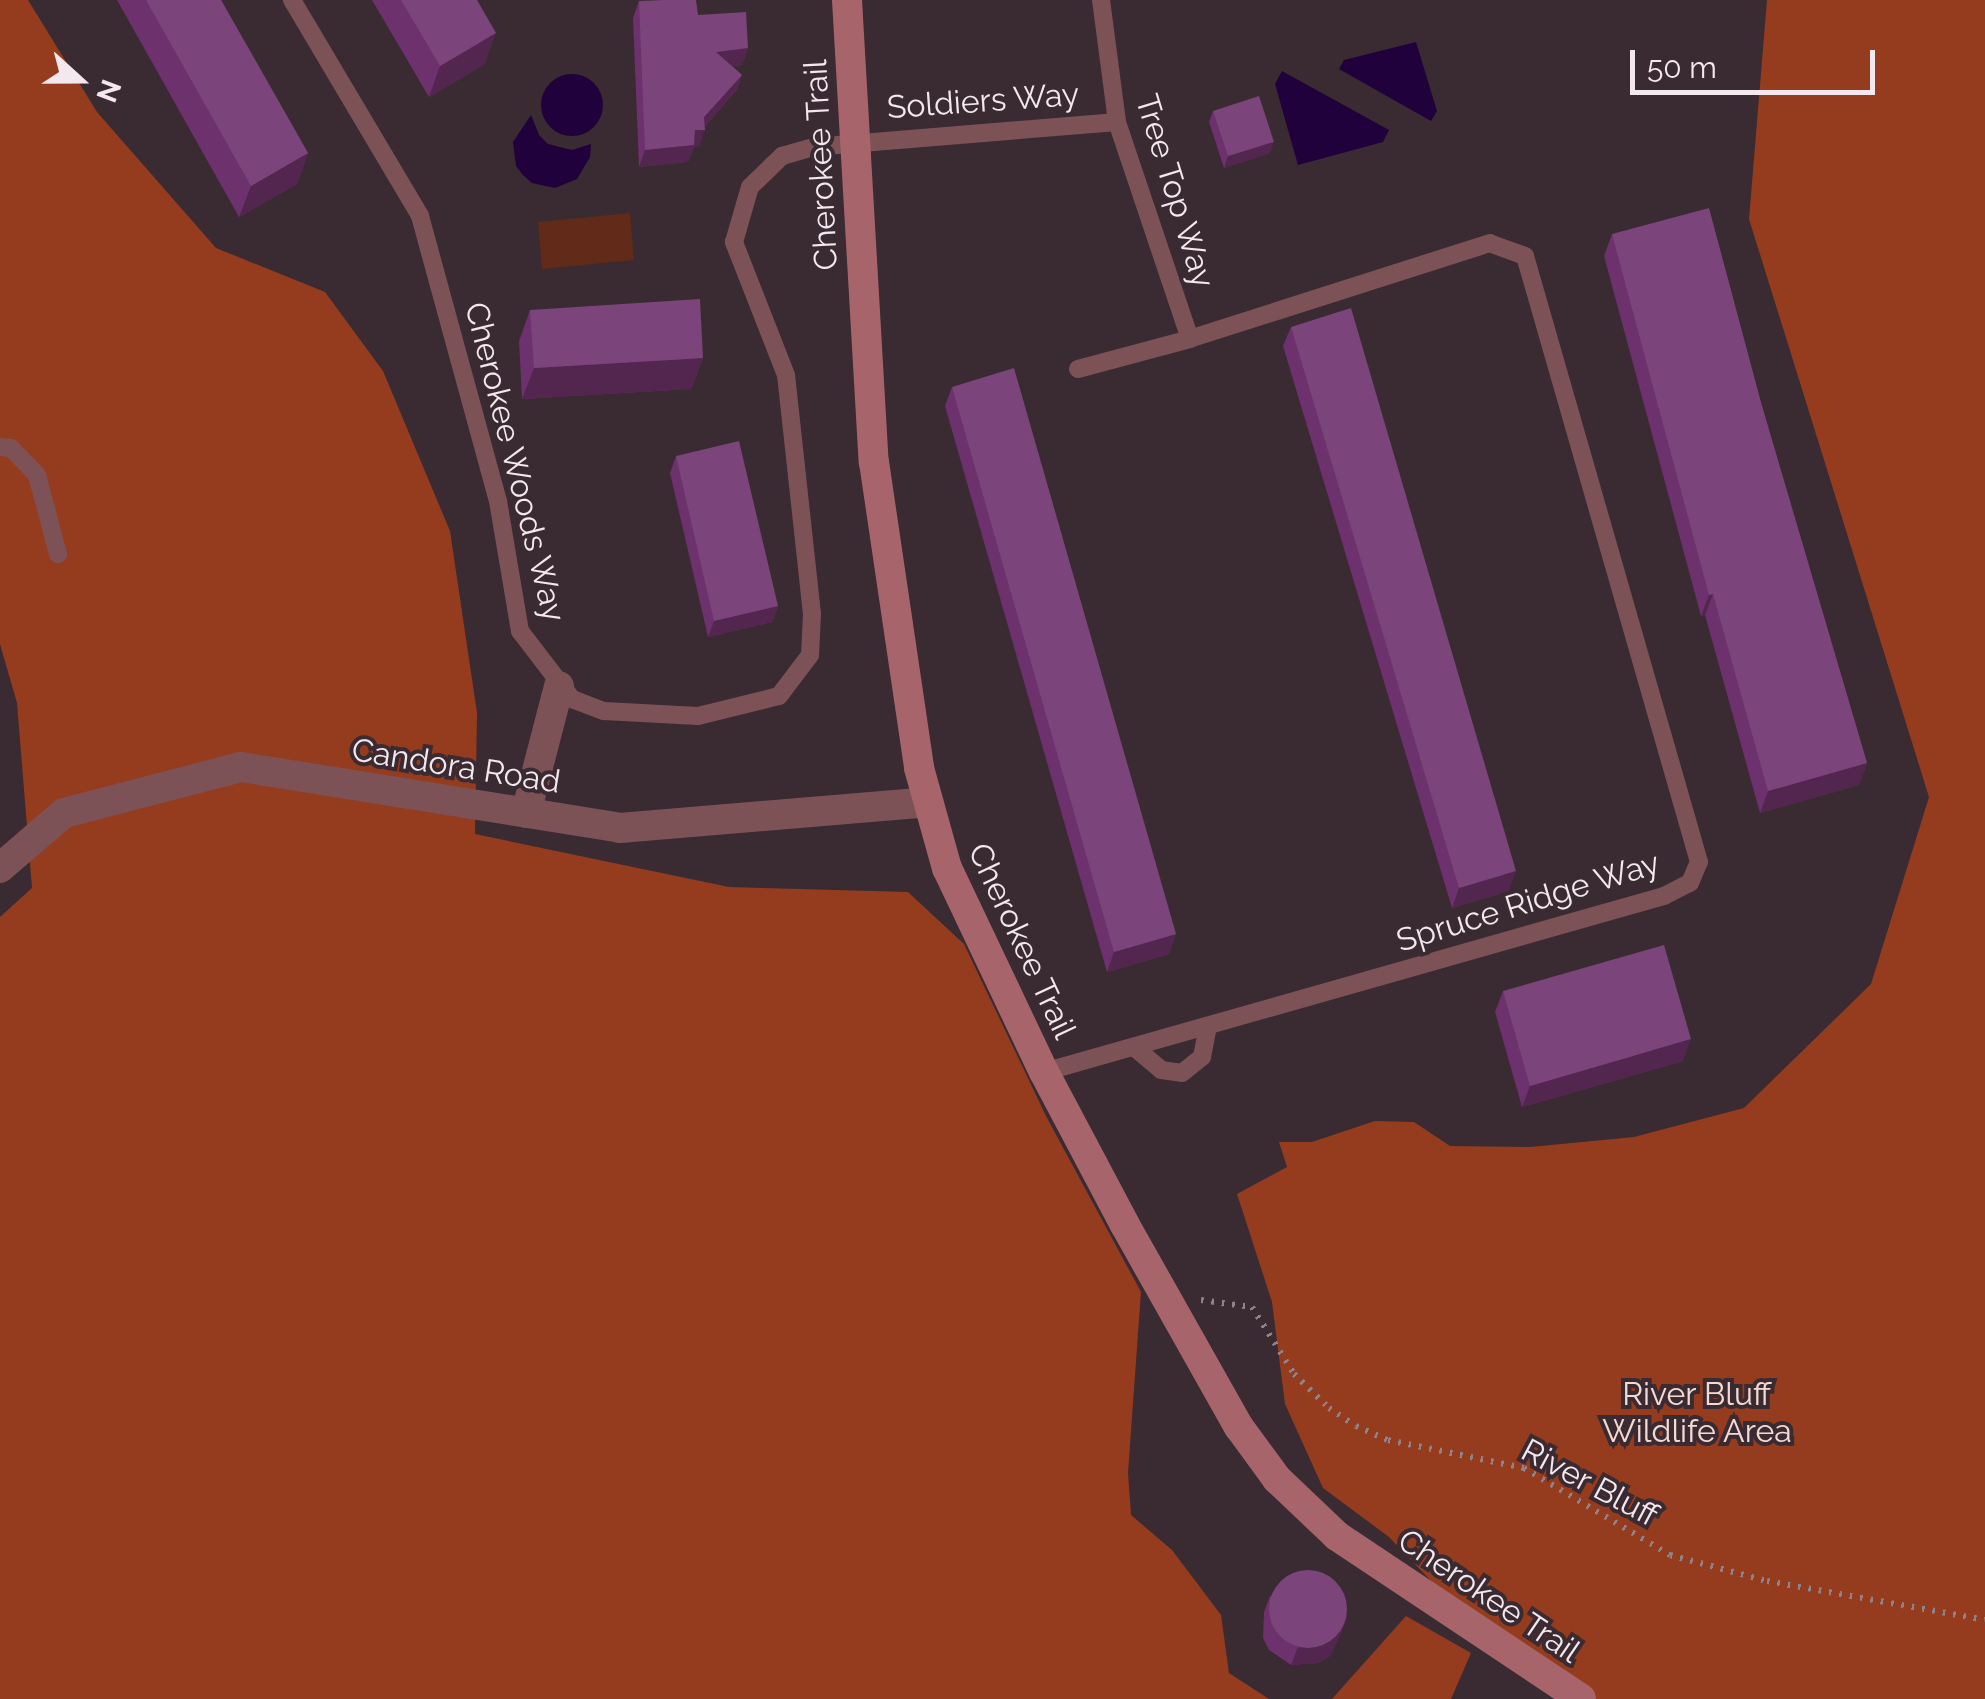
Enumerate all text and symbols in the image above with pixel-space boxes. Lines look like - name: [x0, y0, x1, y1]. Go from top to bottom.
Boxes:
- north arrow: [30, 30, 130, 130]
- scale bar: [1635, 30, 1880, 92]
- text: 50 m: [1647, 50, 1717, 85]
- street label: Cherokee Trail: [796, 58, 846, 272]
- text: N: [89, 75, 128, 107]
- street label: Soldiers Way: [885, 75, 1081, 127]
- street label: Tree Top Way: [1127, 89, 1223, 293]
- street label: Cherokee Woods Way: [456, 297, 574, 627]
- street label: Candora Road: [349, 731, 563, 801]
- street label: Cherokee Trail: [960, 837, 1084, 1045]
- street label: Spruce Ridge Way: [1391, 844, 1665, 960]
- park label: River Bluff Wildlife Area: [1602, 1376, 1792, 1451]
- street label: River Bluff: [1515, 1431, 1665, 1535]
- street label: Cherokee Trail: [1390, 1521, 1588, 1671]

